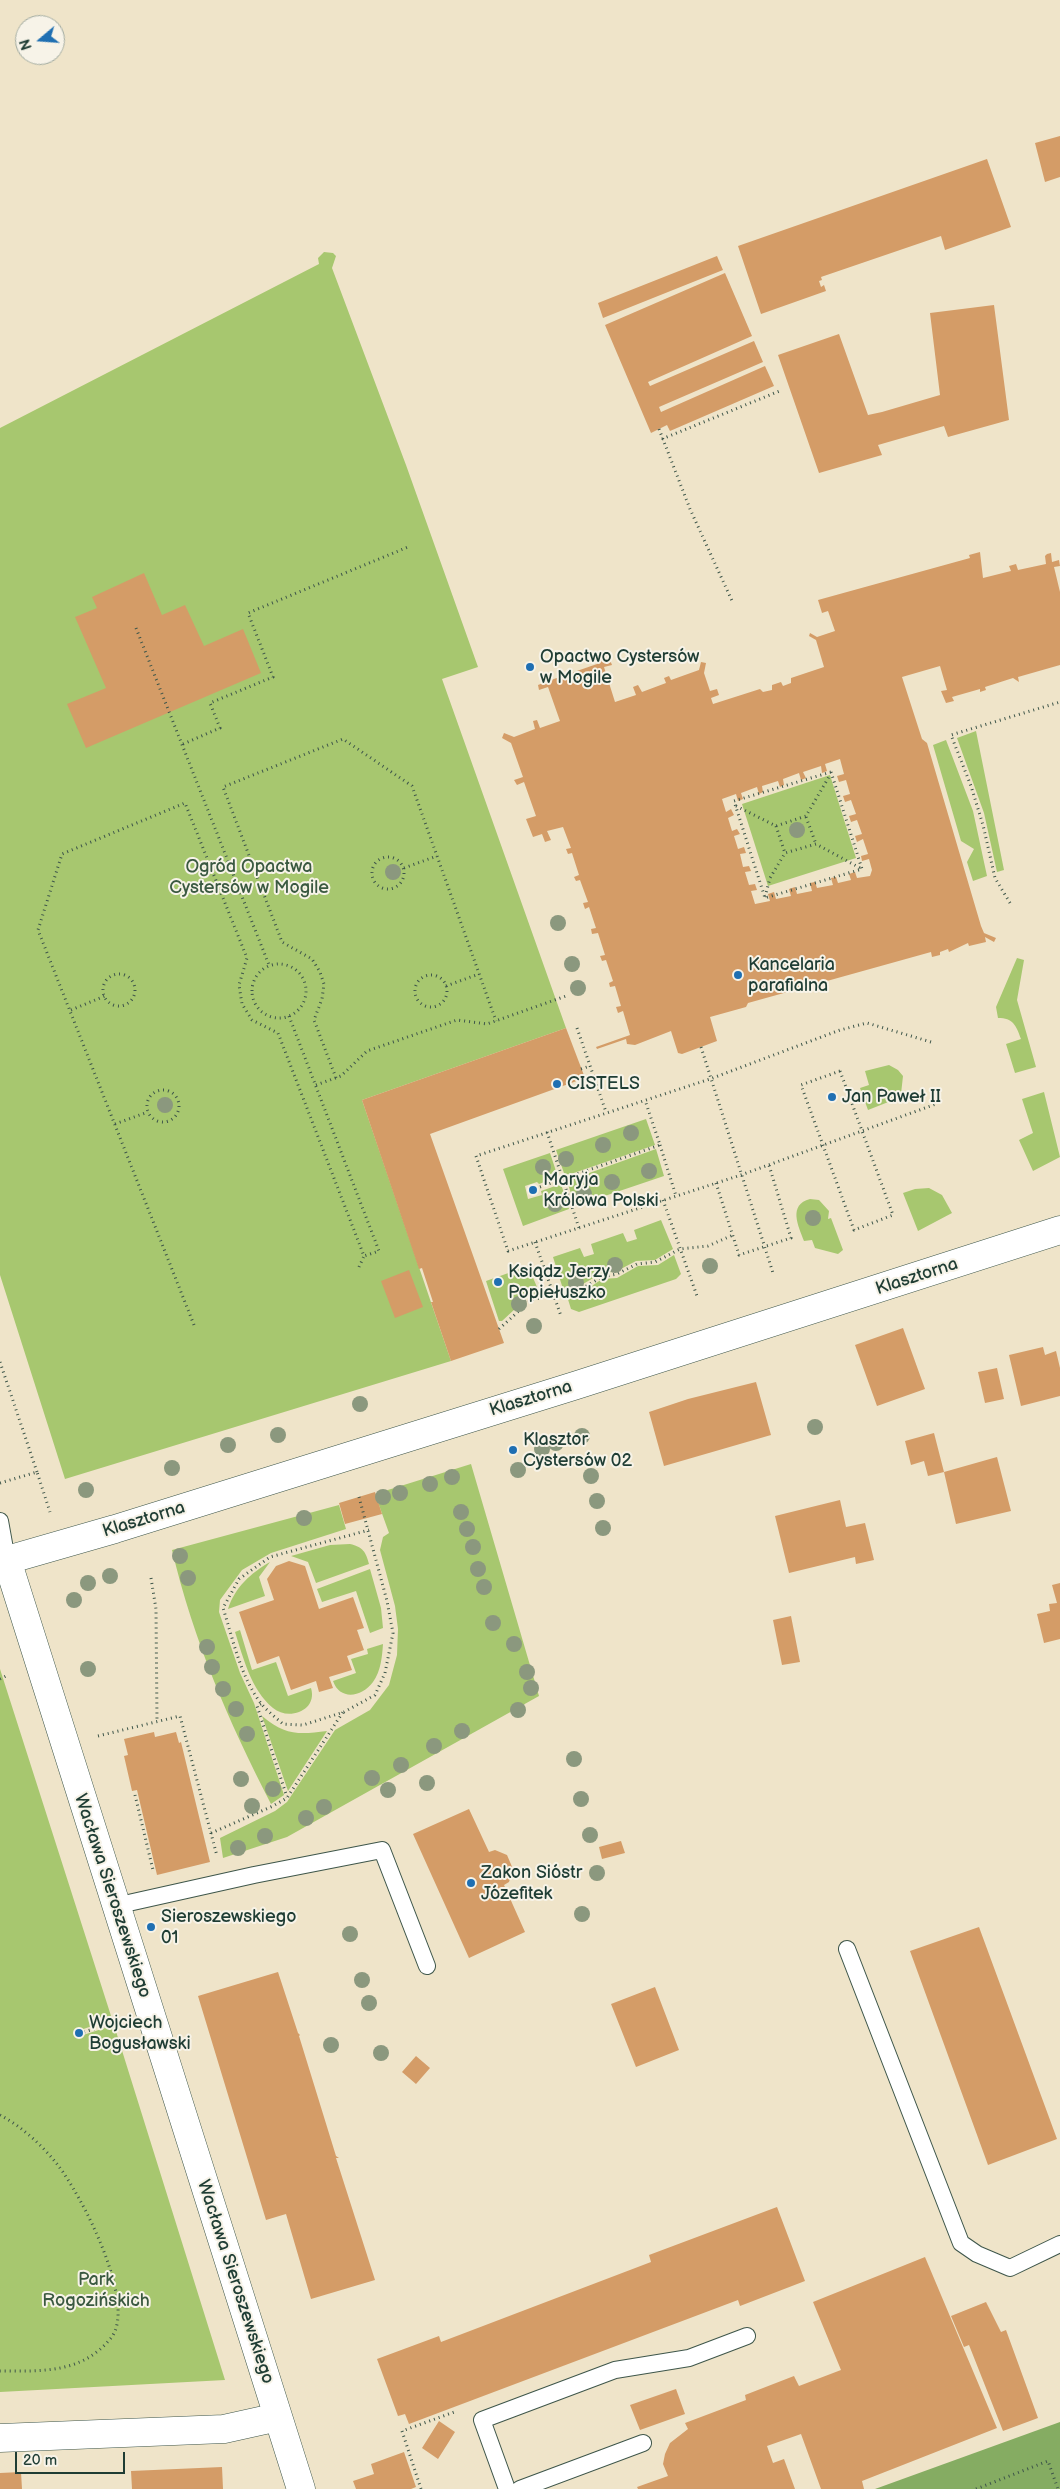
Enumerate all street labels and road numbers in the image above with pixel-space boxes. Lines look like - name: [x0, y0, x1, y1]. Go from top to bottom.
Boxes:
- street label: Klasztorna: [873, 1254, 961, 1300]
- street label: Klasztorna: [487, 1376, 575, 1422]
- street label: Klasztorna: [100, 1497, 188, 1543]
- street label: Wacława Sieroszewskiego: [69, 1791, 155, 2001]
- street label: Wacława Sieroszewskiego: [192, 2177, 278, 2387]

